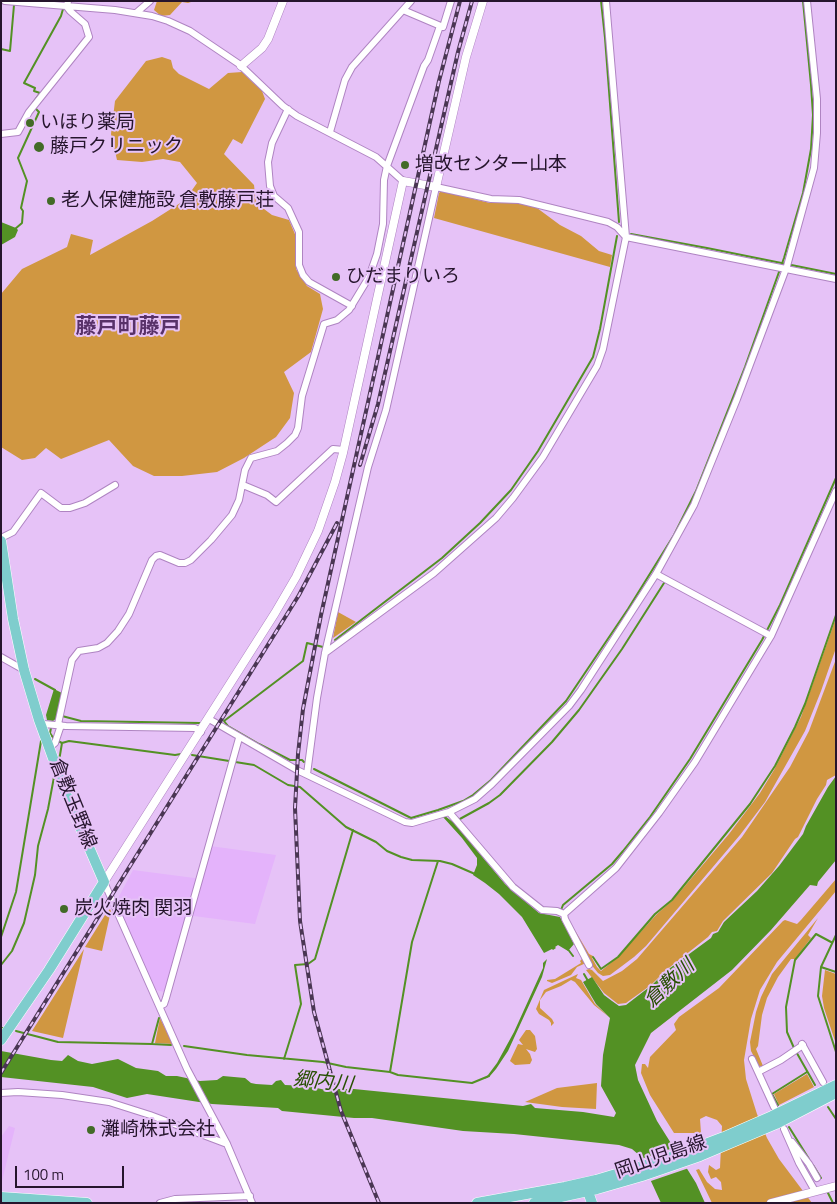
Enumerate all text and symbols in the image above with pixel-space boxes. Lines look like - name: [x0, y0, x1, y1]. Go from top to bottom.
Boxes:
- place label: いほり薬局: [40, 112, 135, 134]
- marker: いほり薬局: [24, 117, 36, 129]
- place label: 藤戸クリニック: [50, 136, 183, 158]
- marker: 藤戸クリニック: [32, 140, 46, 154]
- place label: 増改センター山本: [415, 154, 567, 176]
- marker: 増改センター山本: [399, 159, 411, 171]
- place label: 老人保健施設 倉敷藤戸荘: [61, 190, 274, 212]
- marker: 老人保健施設 倉敷藤戸荘: [45, 195, 57, 207]
- place label: ひだまりいろ: [346, 266, 460, 288]
- marker: ひだまりいろ: [330, 271, 342, 283]
- district label: 藤戸町藤戸: [76, 315, 180, 341]
- street label: 倉敷玉野線: [44, 756, 100, 852]
- place label: 炭火焼肉 関羽: [74, 898, 192, 920]
- marker: 炭火焼肉 関羽: [58, 903, 70, 915]
- water label: 倉敷川: [640, 955, 700, 1013]
- water label: 郷内川: [292, 1068, 354, 1098]
- place label: 灘崎株式会社: [101, 1119, 215, 1141]
- marker: 灘崎株式会社: [85, 1124, 97, 1136]
- street label: 岡山児島線: [612, 1132, 710, 1184]
- scale bar: [18, 1156, 126, 1188]
- text: 100 m: [23, 1163, 64, 1186]

